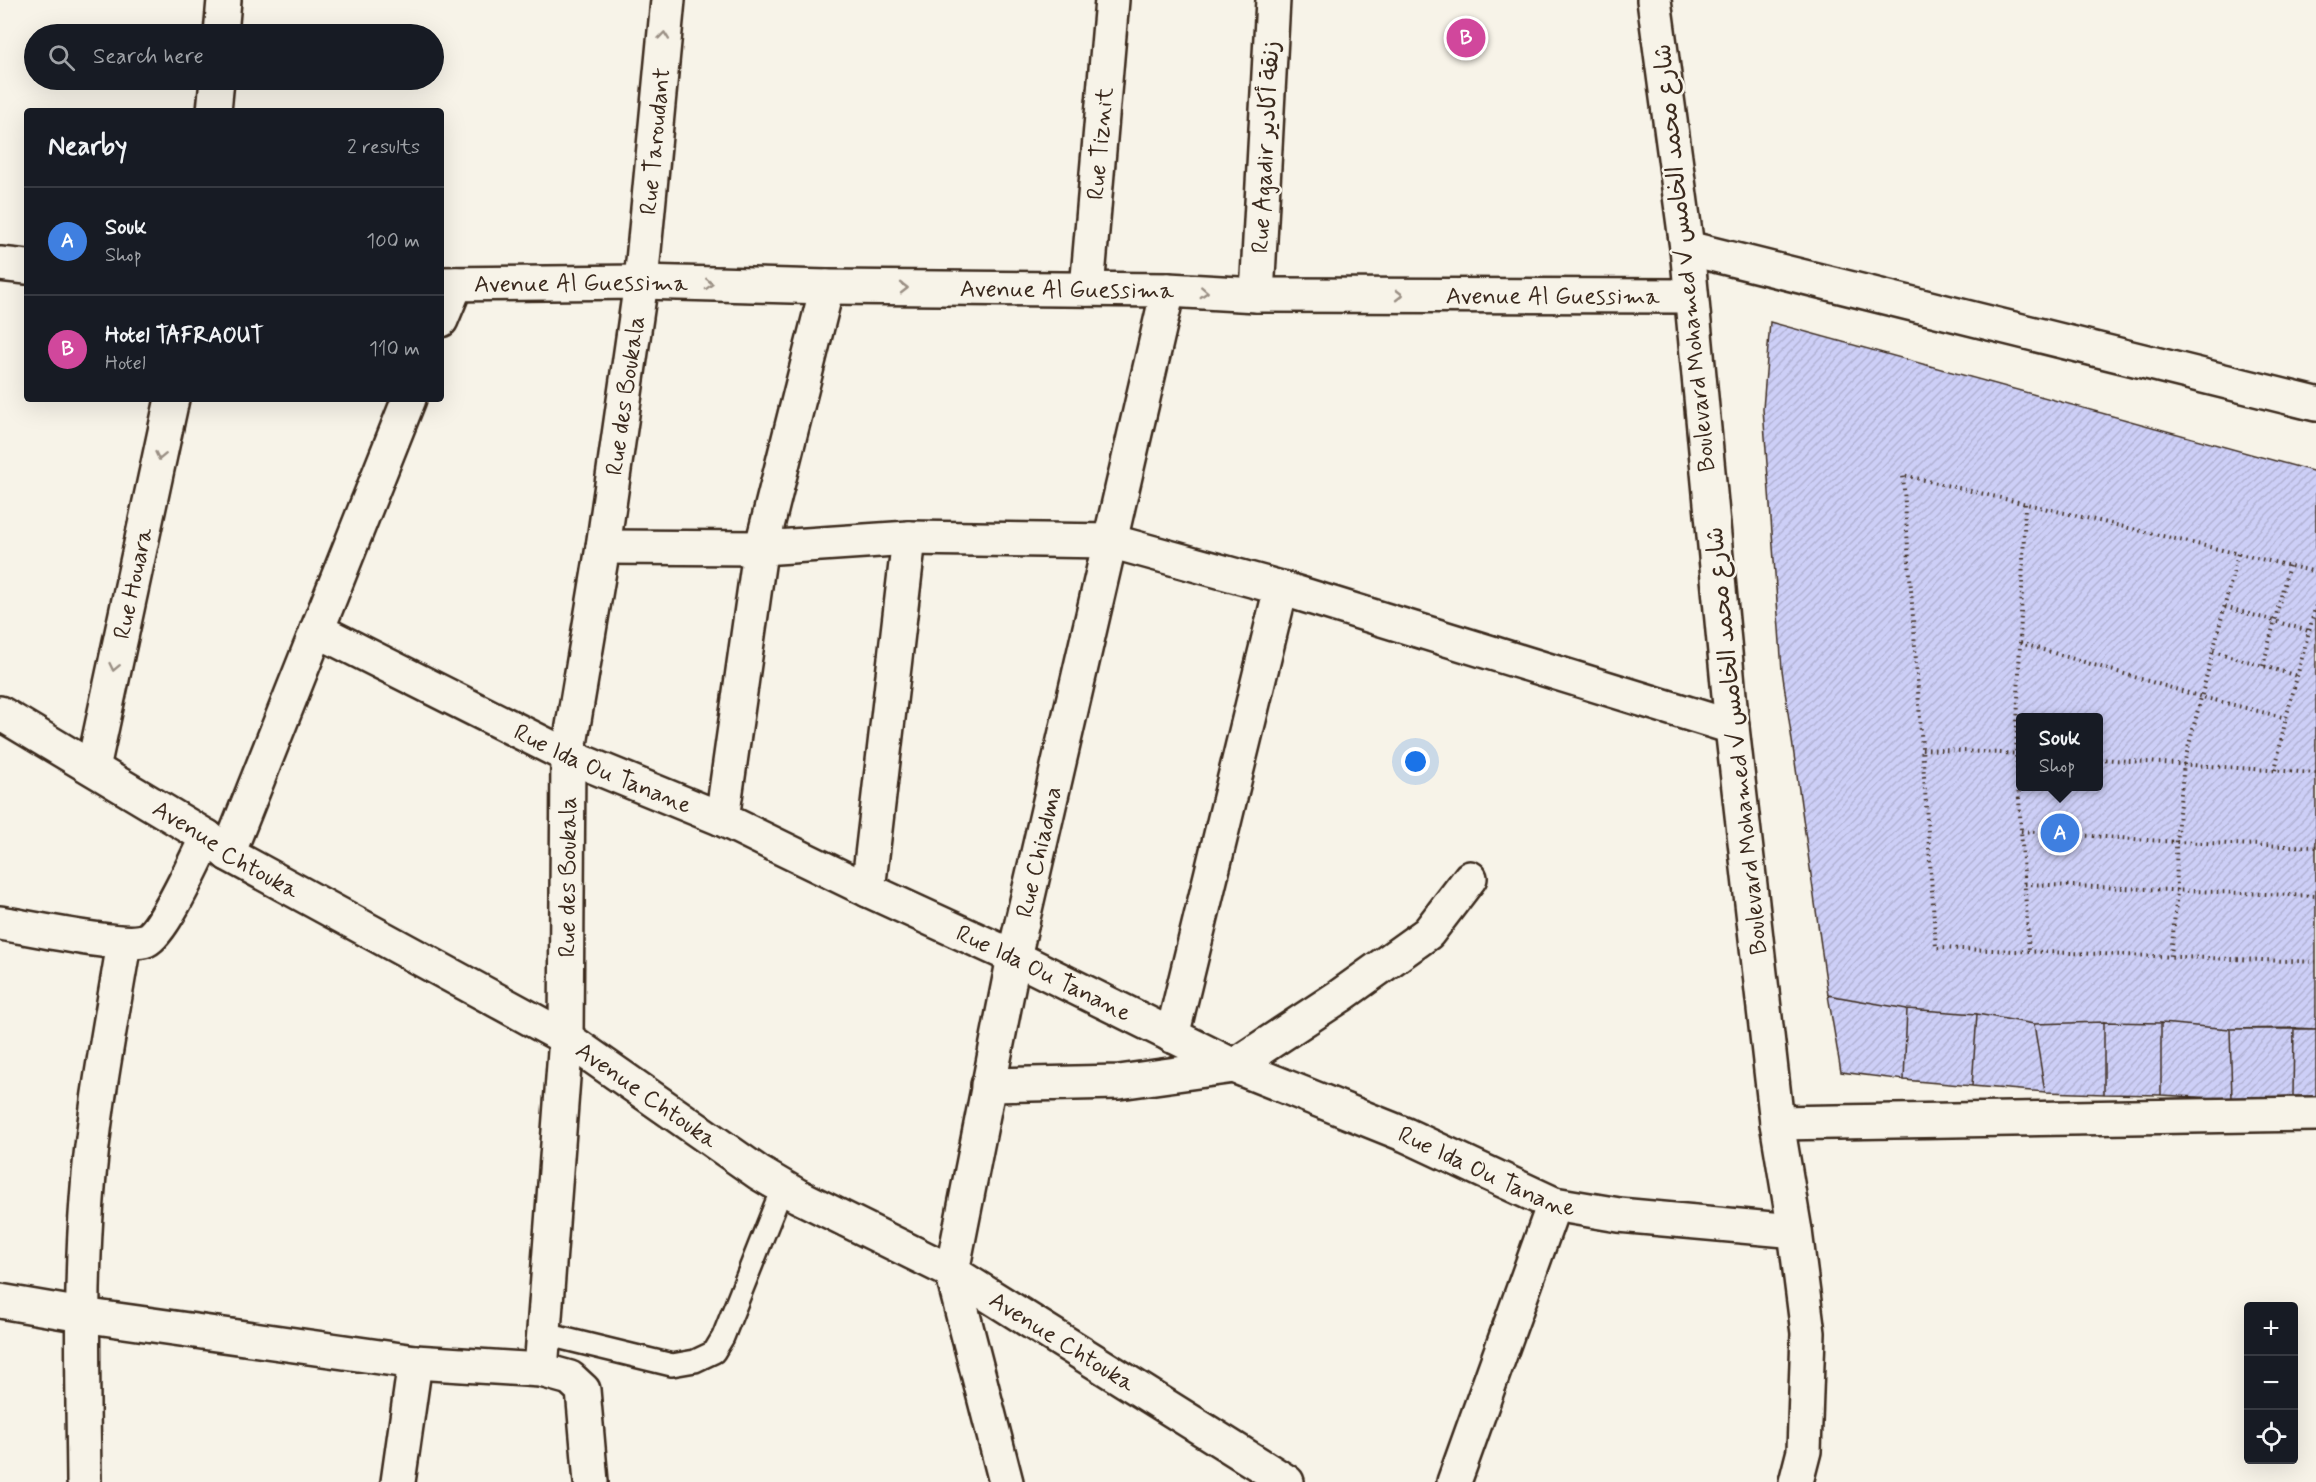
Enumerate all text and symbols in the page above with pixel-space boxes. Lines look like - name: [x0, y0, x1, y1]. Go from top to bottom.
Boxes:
- pin: B: [1446, 15, 1486, 60]
- search box: [24, 24, 444, 90]
- one-way arrow: [657, 32, 670, 41]
- street label: Rue Agadir زنقة أكادير: [1244, 40, 1288, 254]
- icon: search: [45, 41, 78, 74]
- street label: Boulevard Mohamed V شارع محمد الخامس: [1648, 42, 1723, 473]
- text: Search here: [93, 43, 204, 71]
- street label: Rue Taroudant: [634, 66, 678, 216]
- street label: Rue Tiznit: [1081, 86, 1121, 201]
- text: Nearby: [48, 130, 127, 164]
- text: 2 results: [347, 134, 420, 161]
- text: Souk: [105, 214, 147, 242]
- text: A: [61, 228, 74, 255]
- text: 100 m: [366, 228, 420, 255]
- text: Shop: [105, 242, 142, 269]
- street label: Avenue Al Guessima: [474, 268, 689, 301]
- street label: Avenue Al Guessima: [960, 274, 1175, 307]
- one-way arrow: [705, 278, 714, 291]
- street label: Avenue Al Guessima: [1446, 281, 1660, 313]
- one-way arrow: [900, 282, 909, 294]
- one-way arrow: [1200, 286, 1209, 299]
- one-way arrow: [1395, 289, 1404, 301]
- street label: Rue des Boukala: [599, 314, 653, 477]
- text: Hotel TAFRAOUT: [105, 322, 263, 350]
- text: B: [61, 336, 74, 363]
- text: 110 m: [369, 336, 420, 363]
- text: Hotel: [105, 350, 146, 377]
- one-way arrow: [154, 451, 167, 461]
- street label: Rue Houara: [107, 524, 161, 642]
- street label: Boulevard Mohamed V شارع محمد الخامس: [1700, 525, 1775, 956]
- one-way arrow: [109, 662, 122, 672]
- popup: [2016, 713, 2103, 791]
- street label: Rue Ida Ou Tanane: [508, 717, 696, 822]
- text: Souk: [2039, 725, 2080, 753]
- your location: [1401, 747, 1430, 776]
- text: Shop: [2039, 753, 2075, 780]
- street label: Rue Chiadma: [1010, 783, 1070, 921]
- street label: Avenue Chtouka: [146, 794, 304, 907]
- street label: Rue des Boukala: [553, 796, 585, 958]
- pin: A: [2040, 810, 2080, 856]
- street label: Rue Ida Ou Tanane: [951, 918, 1136, 1030]
- street label: Avenue Chtouka: [569, 1036, 724, 1157]
- street label: Rue Ida Ou Tanane: [1393, 1119, 1577, 1224]
- street label: Avenue Chtouka: [983, 1285, 1141, 1400]
- map controls: [2244, 1302, 2298, 1464]
- button: +: [2244, 1302, 2298, 1356]
- button: −: [2244, 1356, 2298, 1410]
- button: locate: [2244, 1410, 2298, 1464]

